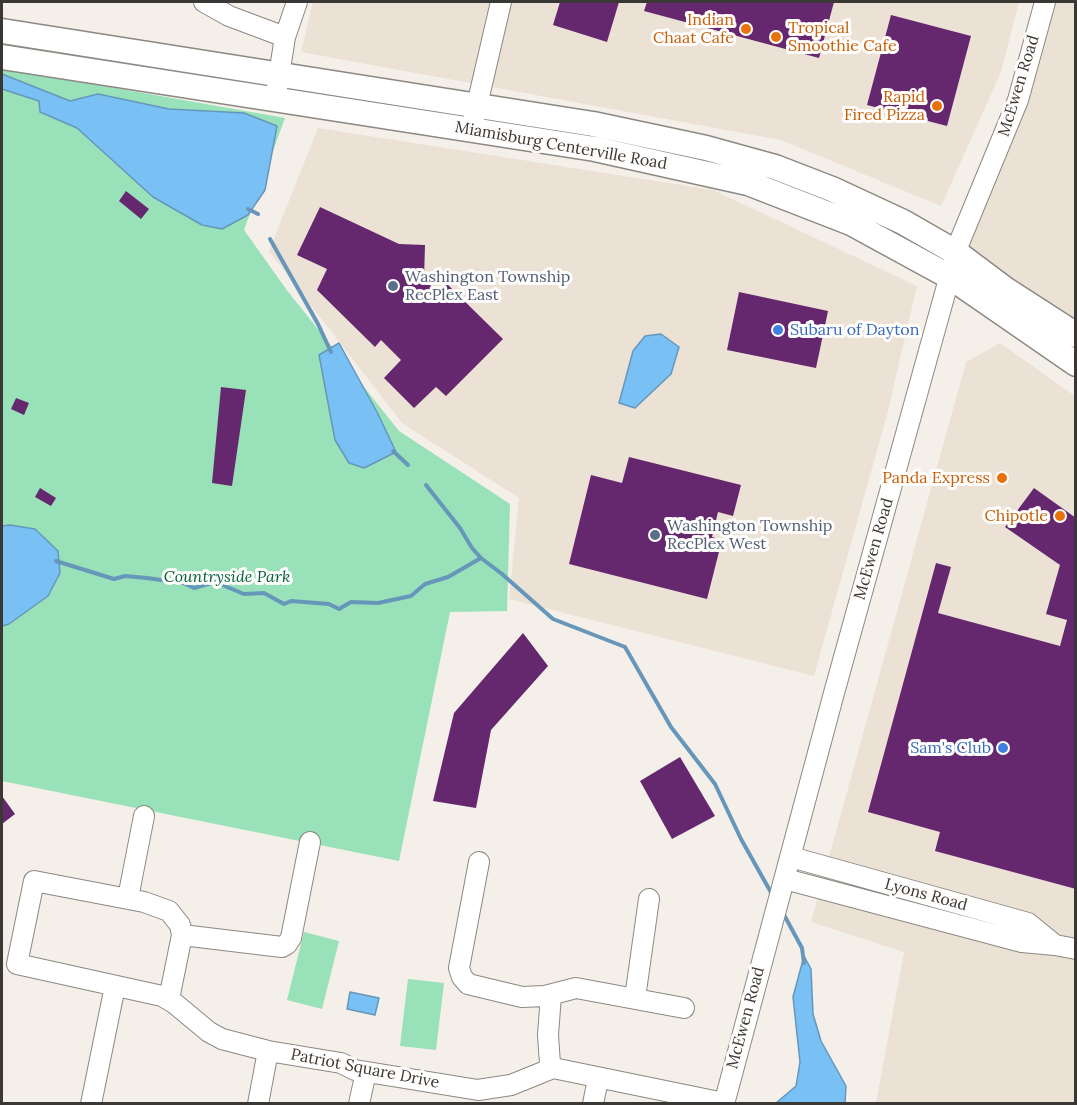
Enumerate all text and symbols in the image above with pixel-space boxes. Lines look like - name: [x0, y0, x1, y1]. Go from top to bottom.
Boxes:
- place label: Indian Chaat Cafe: [653, 10, 734, 48]
- place label: Tropical Smoothie Cafe: [788, 18, 897, 56]
- marker: Indian Chaat Cafe: [739, 22, 753, 36]
- marker: Tropical Smoothie Cafe: [769, 30, 783, 44]
- street label: McEwen Road: [994, 33, 1044, 139]
- place label: Rapid Fired Pizza: [844, 87, 925, 125]
- marker: Rapid Fired Pizza: [930, 99, 944, 113]
- street label: Miamisburg Centerville Road: [453, 118, 669, 174]
- place label: Washington Township RecPlex East: [405, 267, 570, 305]
- marker: Washington Township RecPlex East: [386, 279, 400, 293]
- place label: Subaru of Dayton: [790, 320, 919, 340]
- marker: Subaru of Dayton: [771, 323, 785, 337]
- place label: Panda Express: [882, 468, 990, 488]
- marker: Panda Express: [995, 471, 1009, 485]
- street label: McEwen Road: [850, 496, 898, 602]
- place label: Chipotle: [985, 506, 1048, 526]
- marker: Chipotle: [1053, 509, 1067, 523]
- place label: Washington Township RecPlex West: [667, 516, 832, 554]
- marker: Washington Township RecPlex West: [648, 528, 662, 542]
- park label: Countryside Park: [164, 567, 290, 587]
- place label: Sam's Club: [910, 738, 991, 758]
- marker: Sam's Club: [996, 741, 1010, 755]
- street label: Lyons Road: [882, 875, 970, 915]
- street label: McEwen Road: [723, 965, 769, 1071]
- street label: Patriot Square Drive: [289, 1045, 441, 1093]

